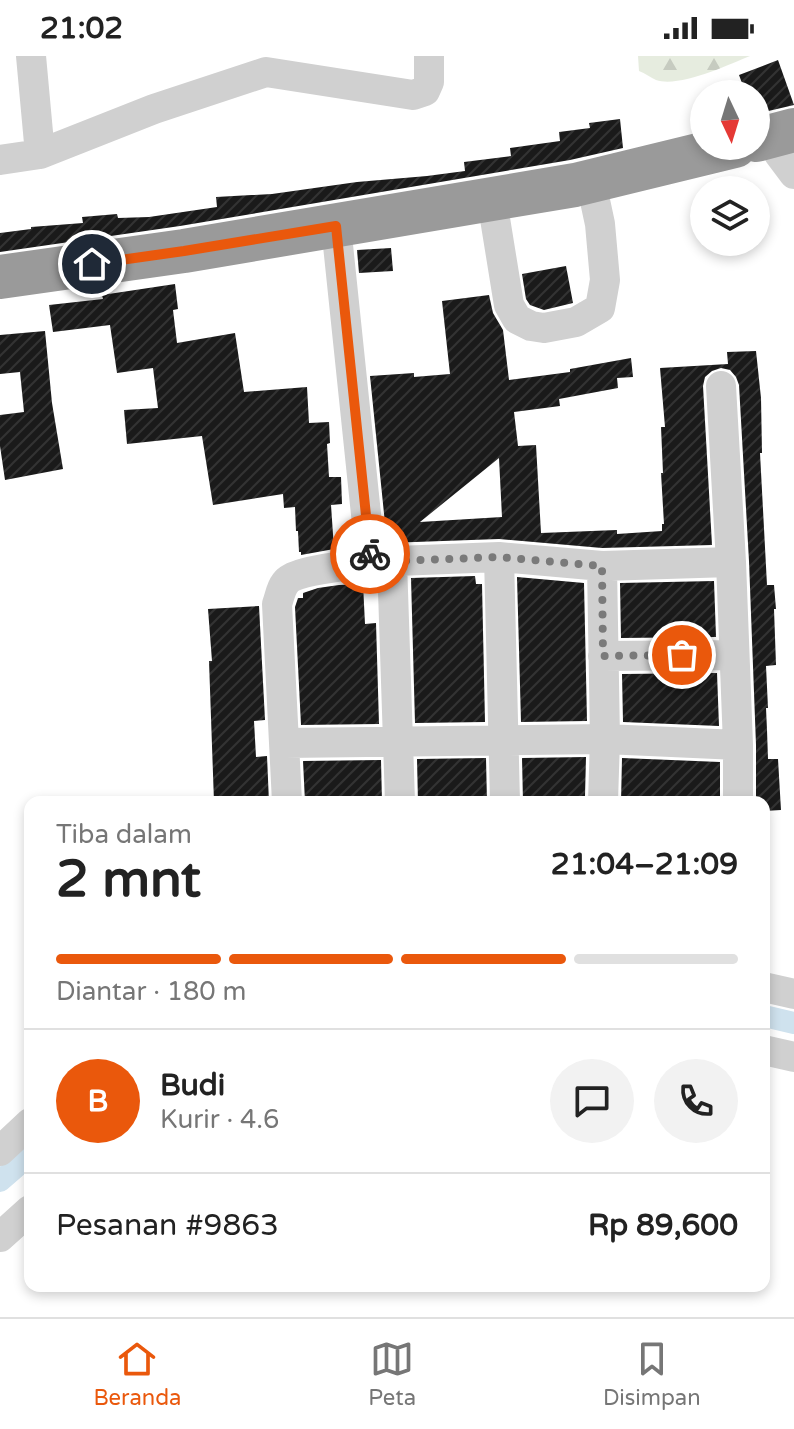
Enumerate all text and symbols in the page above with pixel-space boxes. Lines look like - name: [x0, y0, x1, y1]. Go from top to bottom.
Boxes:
- text: 21:02: [40, 10, 123, 47]
- north arrow: [690, 80, 770, 160]
- map controls: [690, 80, 770, 256]
- button: layers: [690, 176, 770, 256]
- pin: [58, 230, 126, 298]
- icon: home: [70, 242, 114, 286]
- courier: [330, 514, 410, 594]
- icon: bike: [348, 532, 392, 576]
- pin: [648, 621, 716, 689]
- icon: bag: [660, 633, 704, 677]
- text: Tiba dalam: [56, 819, 192, 850]
- text: 21:04–21:09: [551, 846, 738, 883]
- text: 2 mnt: [56, 848, 201, 911]
- text: Diantar · 180 m: [56, 976, 246, 1007]
- button: chat: [550, 1059, 634, 1143]
- button: phone: [654, 1059, 738, 1143]
- text: Budi: [160, 1067, 225, 1104]
- text: B: [88, 1083, 108, 1120]
- text: Kurir · 4.6: [160, 1104, 279, 1135]
- text: Pesanan #9863: [56, 1207, 279, 1244]
- text: Rp 89,600: [588, 1207, 738, 1244]
- tab: Beranda: [93, 1337, 181, 1411]
- tab: Peta: [368, 1337, 416, 1411]
- tab: Disimpan: [603, 1337, 701, 1411]

